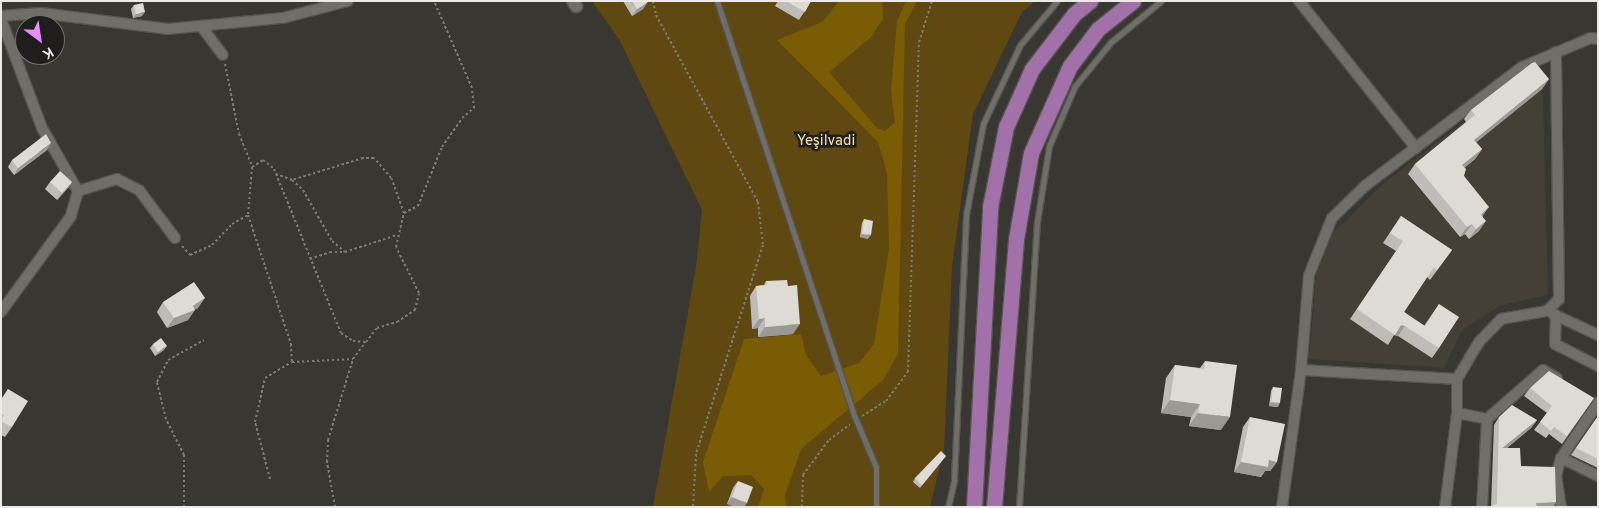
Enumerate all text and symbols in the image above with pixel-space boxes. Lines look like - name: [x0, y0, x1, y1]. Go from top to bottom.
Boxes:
- north arrow: [15, 15, 65, 65]
- text: K: [39, 43, 56, 62]
- park label: Yeşilvadi: [797, 133, 855, 151]

